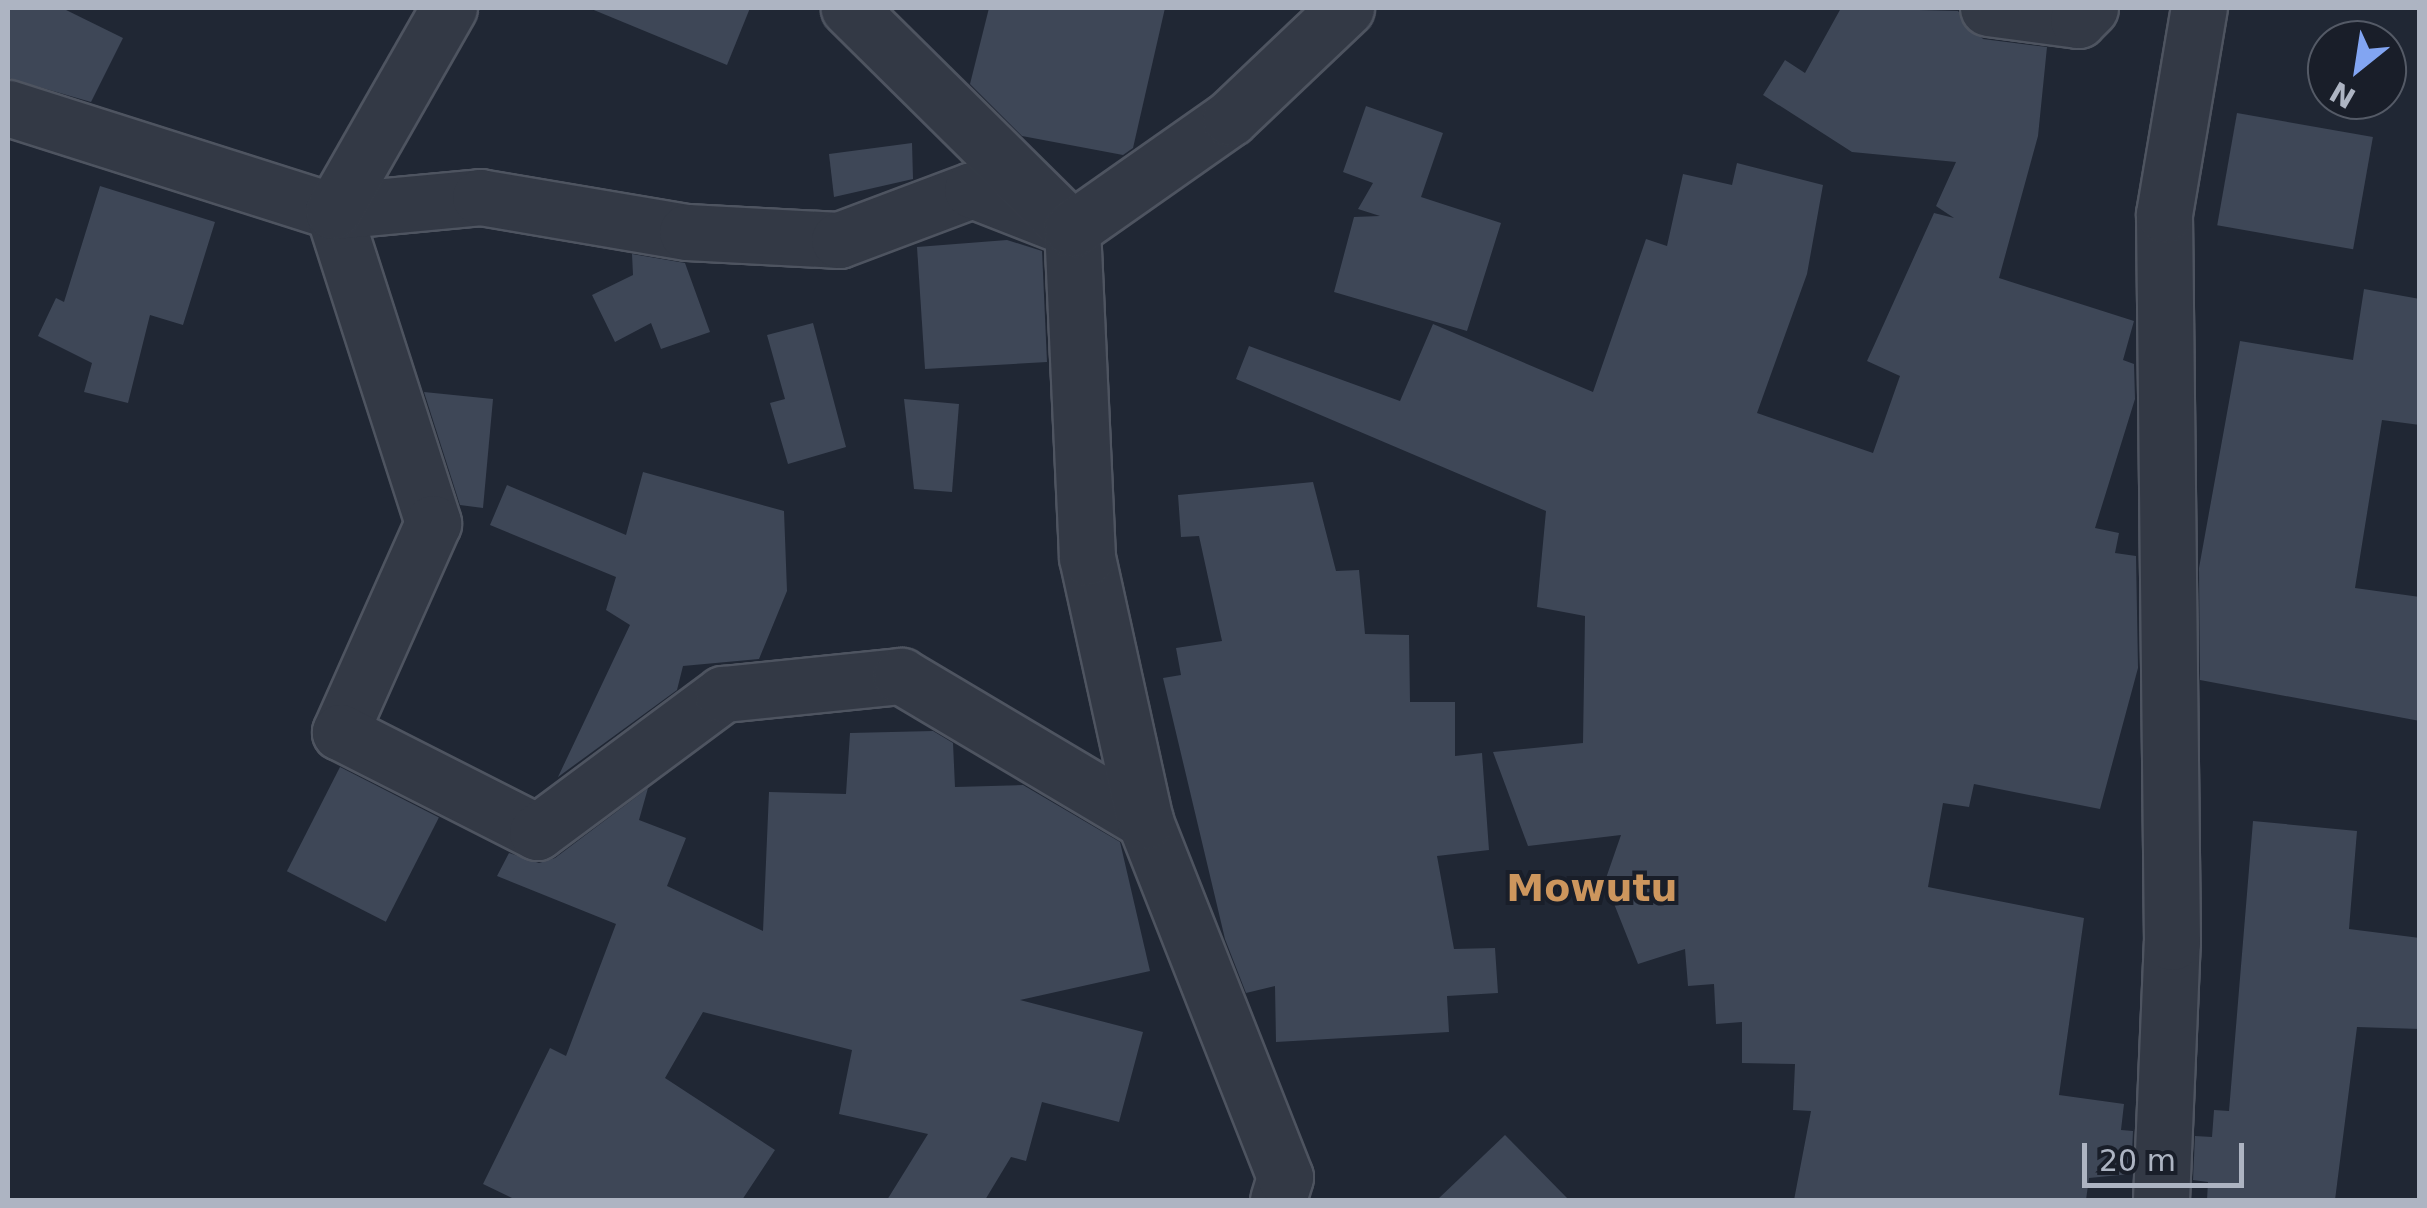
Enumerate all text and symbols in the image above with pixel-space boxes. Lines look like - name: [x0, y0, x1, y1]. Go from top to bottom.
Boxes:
- north arrow: [2307, 20, 2407, 120]
- text: N: [2324, 75, 2361, 115]
- district label: Mowutu: [1506, 866, 1678, 912]
- scale bar: [2087, 1123, 2250, 1185]
- text: 20 m: [2099, 1143, 2176, 1178]

